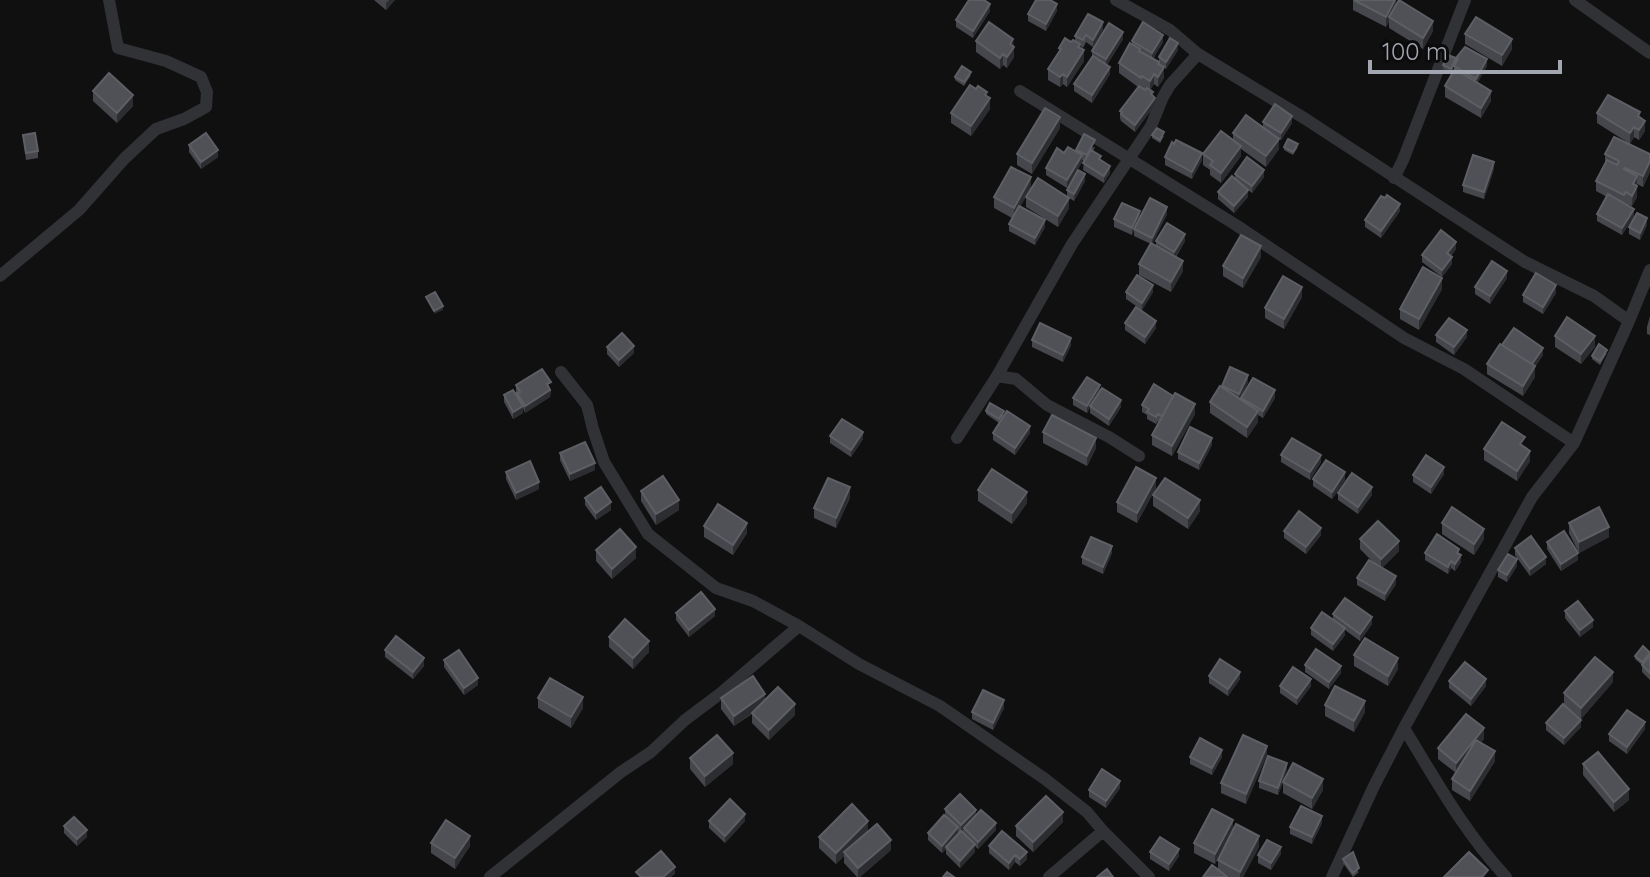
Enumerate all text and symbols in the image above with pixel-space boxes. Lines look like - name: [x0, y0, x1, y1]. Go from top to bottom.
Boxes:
- scale bar: [1370, 24, 1560, 74]
- text: 100 m: [1382, 36, 1448, 66]

